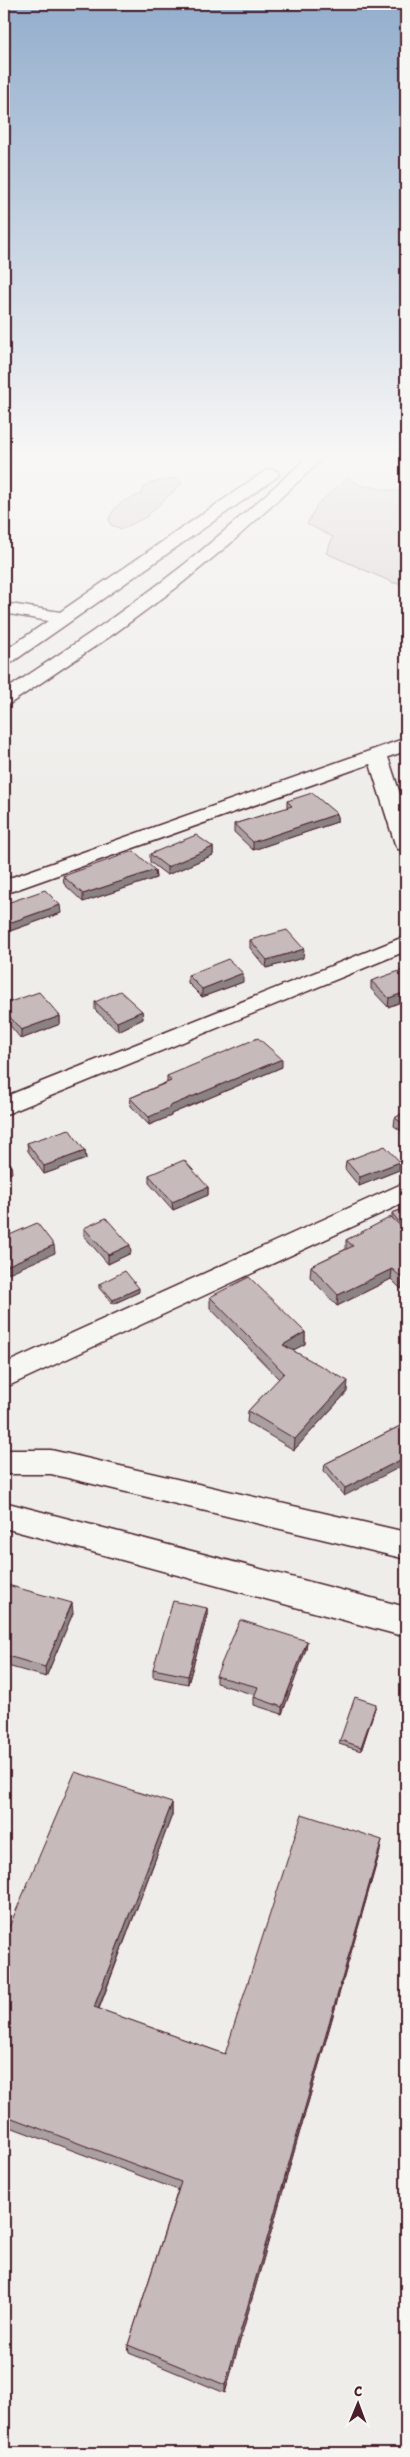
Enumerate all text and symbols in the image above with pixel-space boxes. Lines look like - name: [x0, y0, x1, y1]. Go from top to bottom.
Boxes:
- north arrow: [332, 2380, 382, 2430]
- text: С: [354, 2382, 363, 2400]

